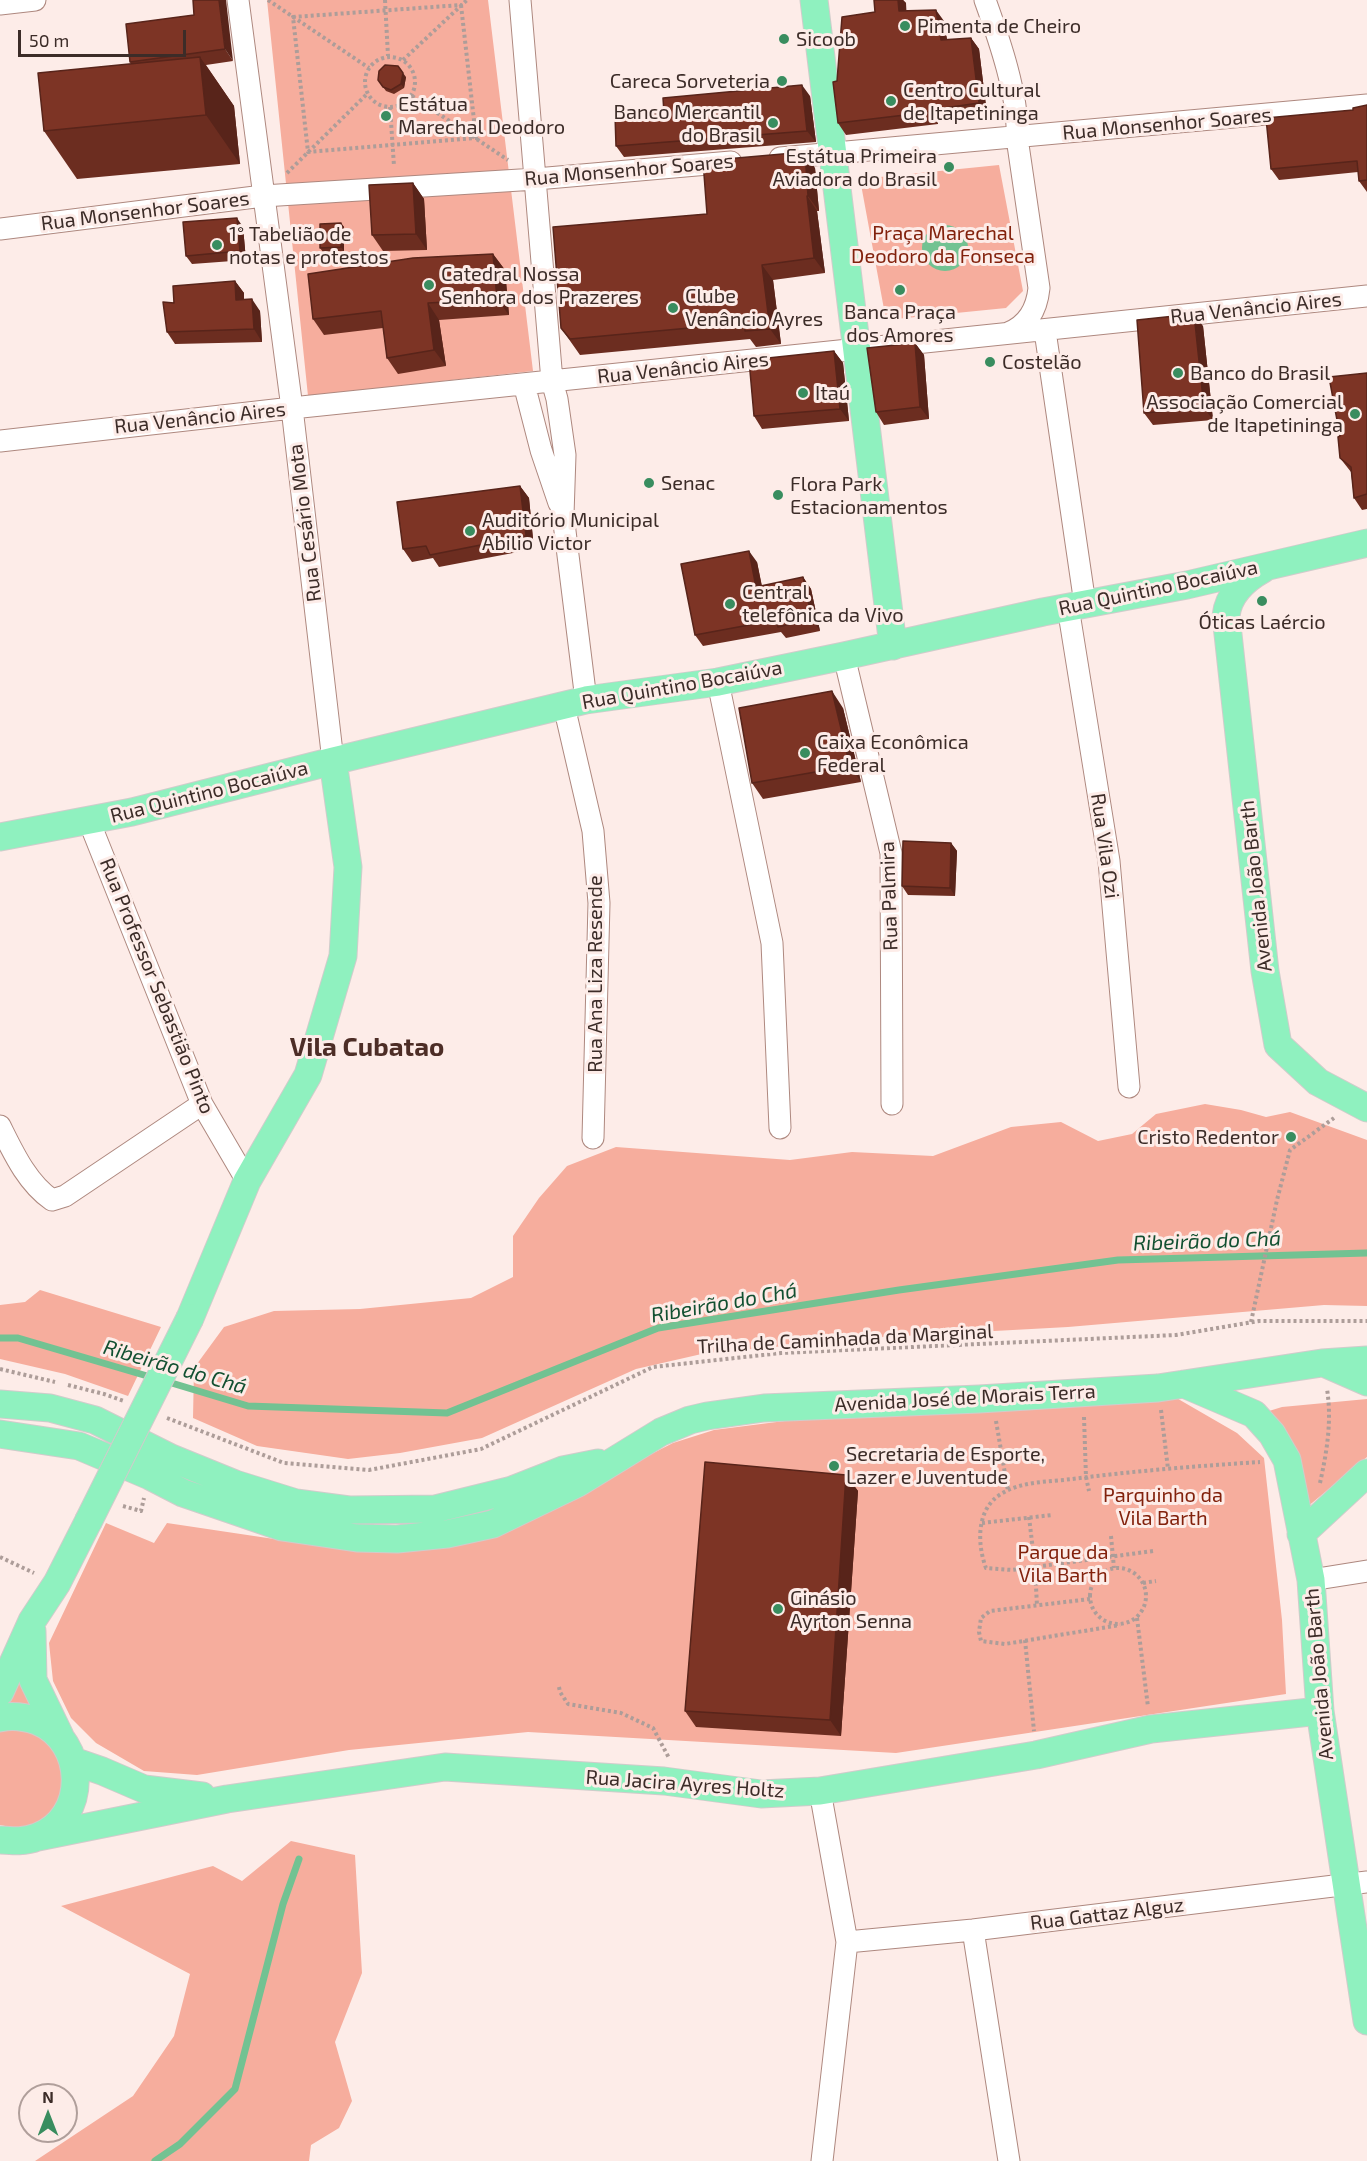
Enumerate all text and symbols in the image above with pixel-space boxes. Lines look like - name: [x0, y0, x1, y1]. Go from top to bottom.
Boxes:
- place label: Pimenta de Cheiro: [917, 14, 1081, 38]
- scale bar: [21, 18, 189, 56]
- marker: Pimenta de Cheiro: [898, 19, 912, 33]
- place label: Sicoob: [796, 27, 856, 51]
- text: 50 m: [29, 29, 69, 51]
- marker: Sicoob: [777, 32, 791, 46]
- place label: Careca Sorveteria: [610, 69, 770, 93]
- marker: Careca Sorveteria: [775, 74, 789, 88]
- place label: Centro Cultural de Itapetininga: [903, 78, 1041, 125]
- place label: Estátua Marechal Deodoro: [398, 92, 565, 139]
- marker: Centro Cultural de Itapetininga: [884, 94, 898, 108]
- place label: Banco Mercantil do Brasil: [614, 100, 761, 147]
- street label: Rua Monsenhor Soares: [1061, 103, 1273, 145]
- marker: Estátua Marechal Deodoro: [379, 109, 393, 123]
- marker: Banco Mercantil do Brasil: [766, 116, 780, 130]
- place label: Estátua Primeira Aviadora do Brasil: [772, 144, 937, 191]
- street label: Rua Monsenhor Soares: [523, 149, 735, 191]
- marker: Estátua Primeira Aviadora do Brasil: [942, 160, 956, 174]
- street label: Rua Monsenhor Soares: [39, 186, 251, 236]
- park label: Praça Marechal Deodoro da Fonseca: [851, 221, 1035, 268]
- place label: 1° Tabelião de notas e protestos: [229, 222, 389, 269]
- marker: 1° Tabelião de notas e protestos: [210, 238, 224, 252]
- place label: Catedral Nossa Senhora dos Prazeres: [441, 262, 639, 309]
- marker: Catedral Nossa Senhora dos Prazeres: [422, 278, 436, 292]
- marker: Banca Praça dos Amores: [893, 283, 907, 297]
- place label: Clube Venâncio Ayres: [685, 284, 823, 331]
- street label: Rua Venâncio Aires: [1169, 287, 1343, 329]
- place label: Banca Praça dos Amores: [844, 300, 956, 347]
- marker: Clube Venâncio Ayres: [666, 301, 680, 315]
- street label: Rua Venâncio Aires: [596, 347, 770, 389]
- place label: Costelão: [1002, 350, 1082, 374]
- marker: Costelão: [983, 355, 997, 369]
- place label: Banco do Brasil: [1190, 361, 1330, 385]
- marker: Banco do Brasil: [1171, 366, 1185, 380]
- place label: Itaú: [815, 381, 850, 405]
- marker: Itaú: [796, 386, 810, 400]
- place label: Associação Comercial de Itapetininga: [1146, 390, 1343, 437]
- street label: Rua Venâncio Aires: [113, 397, 287, 439]
- marker: Associação Comercial de Itapetininga: [1348, 407, 1362, 421]
- street label: Rua Cesário Mota: [283, 443, 327, 603]
- place label: Senac: [661, 471, 715, 495]
- place label: Flora Park Estacionamentos: [790, 472, 948, 519]
- marker: Senac: [642, 476, 656, 490]
- marker: Flora Park Estacionamentos: [771, 488, 785, 502]
- place label: Auditório Municipal Abilio Victor: [482, 508, 659, 555]
- marker: Auditório Municipal Abilio Victor: [463, 524, 477, 538]
- street label: Rua Quintino Bocaiúva: [1056, 555, 1260, 621]
- place label: Central telefônica da Vivo: [742, 580, 904, 627]
- marker: Óticas Laércio: [1255, 594, 1269, 608]
- marker: Central telefônica da Vivo: [723, 597, 737, 611]
- place label: Óticas Laércio: [1198, 610, 1326, 634]
- street label: Rua Quintino Bocaiúva: [580, 656, 784, 714]
- place label: Caixa Econômica Federal: [817, 730, 969, 777]
- marker: Caixa Econômica Federal: [798, 746, 812, 760]
- street label: Rua Quintino Bocaiúva: [108, 756, 310, 828]
- street label: Rua Vila Ozi: [1086, 792, 1124, 900]
- street label: Avenida João Barth: [1235, 799, 1277, 973]
- street label: Rua Palmira: [875, 841, 903, 951]
- street label: Rua Professor Sebastião Pinto: [95, 855, 219, 1117]
- street label: Rua Ana Liza Resende: [583, 875, 607, 1073]
- district label: Vila Cubatao: [290, 1031, 444, 1063]
- place label: Cristo Redentor: [1137, 1125, 1279, 1149]
- marker: Cristo Redentor: [1284, 1130, 1298, 1144]
- water label: Ribeirão do Chá: [1133, 1226, 1281, 1256]
- water label: Ribeirão do Chá: [649, 1278, 799, 1328]
- street label: Trilha de Caminhada da Marginal: [696, 1319, 994, 1359]
- water label: Ribeirão do Chá: [100, 1335, 250, 1399]
- street label: Avenida José de Morais Terra: [834, 1379, 1096, 1417]
- place label: Secretaria de Esporte, Lazer e Juventude: [846, 1442, 1045, 1489]
- marker: Secretaria de Esporte, Lazer e Juventude: [827, 1459, 841, 1473]
- park label: Parquinho da Vila Barth: [1103, 1483, 1223, 1530]
- park label: Parque da Vila Barth: [1018, 1540, 1108, 1587]
- place label: Ginásio Ayrton Senna: [790, 1586, 912, 1633]
- street label: Avenida João Barth: [1300, 1587, 1338, 1761]
- marker: Ginásio Ayrton Senna: [771, 1602, 785, 1616]
- street label: Rua Jacira Ayres Holtz: [585, 1765, 785, 1803]
- street label: Rua Gattaz Alguz: [1029, 1893, 1185, 1935]
- north arrow: [18, 2083, 78, 2143]
- text: N: [42, 2087, 54, 2106]

